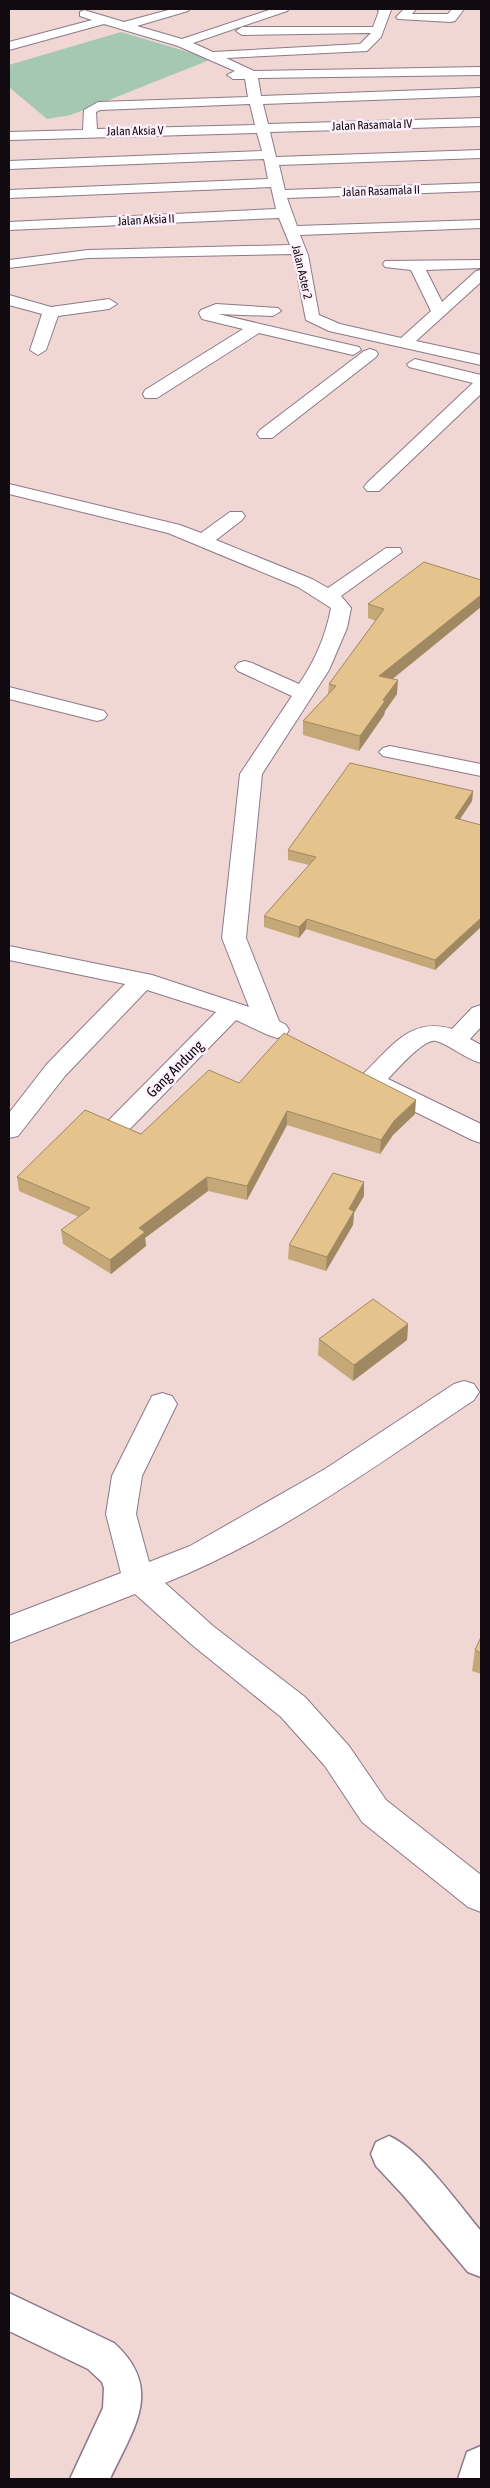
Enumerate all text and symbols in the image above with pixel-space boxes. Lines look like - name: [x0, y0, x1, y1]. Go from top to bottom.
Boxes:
- street label: Jalan Rasamala IV: [331, 117, 413, 133]
- street label: Jalan Aksia V: [106, 124, 164, 138]
- street label: Jalan Rasamala II: [342, 183, 420, 199]
- street label: Jalan Aksia II: [117, 212, 175, 228]
- street label: Jalan Aster 2: [289, 243, 315, 301]
- street label: Gang Andung: [143, 1036, 207, 1101]

